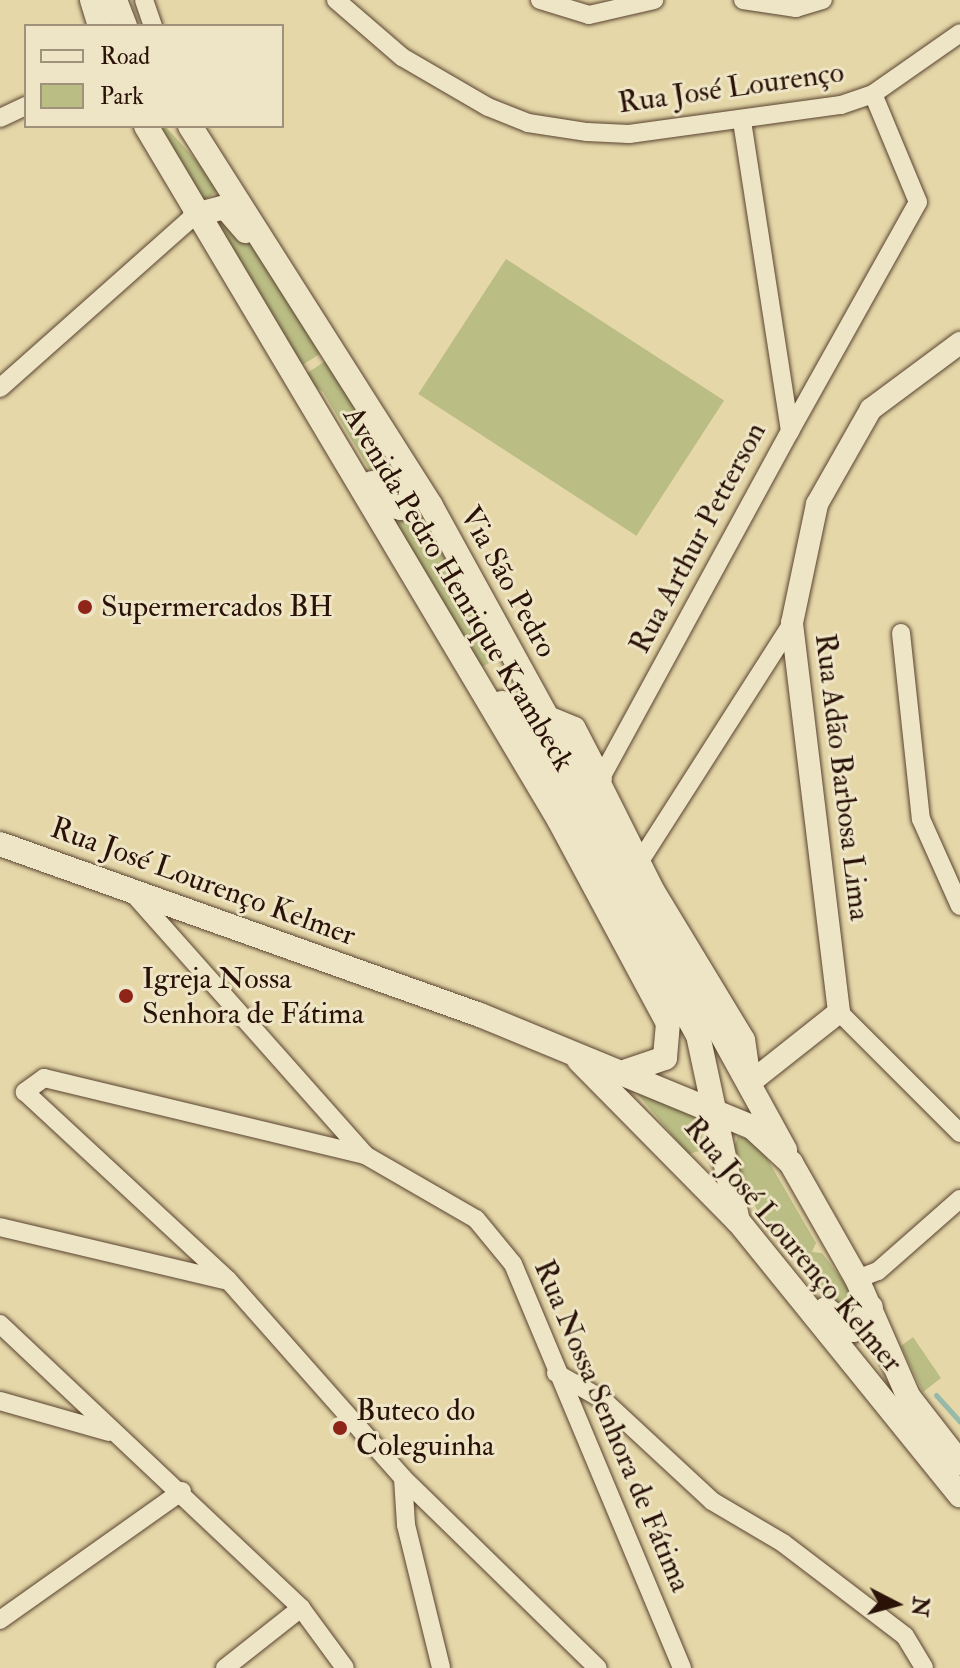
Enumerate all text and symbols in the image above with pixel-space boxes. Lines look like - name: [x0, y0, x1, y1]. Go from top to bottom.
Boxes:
- legend: [24, 24, 284, 128]
- text: Road: [100, 41, 150, 72]
- street label: Rua José Lourenço: [616, 54, 846, 122]
- text: Park: [100, 81, 144, 112]
- street label: Avenida Pedro Henrique Krambeck: [335, 400, 581, 778]
- street label: Rua Arthur Petterson: [622, 416, 774, 660]
- street label: Via São Pedro: [452, 500, 564, 664]
- place label: Supermercados BH: [101, 589, 333, 625]
- marker: Supermercados BH: [76, 598, 94, 616]
- street label: Rua Adão Barbosa Lima: [807, 631, 877, 923]
- street label: Rua José Lourenço Kelmer: [46, 810, 360, 954]
- place label: Igreja Nossa Senhora de Fátima: [142, 961, 364, 1032]
- marker: Igreja Nossa Senhora de Fátima: [117, 987, 135, 1005]
- street label: Rua José Lourenço Kelmer: [676, 1110, 910, 1380]
- street label: Rua Nossa Senhora de Fátima: [526, 1255, 698, 1597]
- place label: Buteco do Coleguinha: [356, 1393, 494, 1464]
- marker: Buteco do Coleguinha: [331, 1419, 349, 1437]
- north arrow: [856, 1564, 936, 1644]
- text: N: [905, 1595, 935, 1618]

